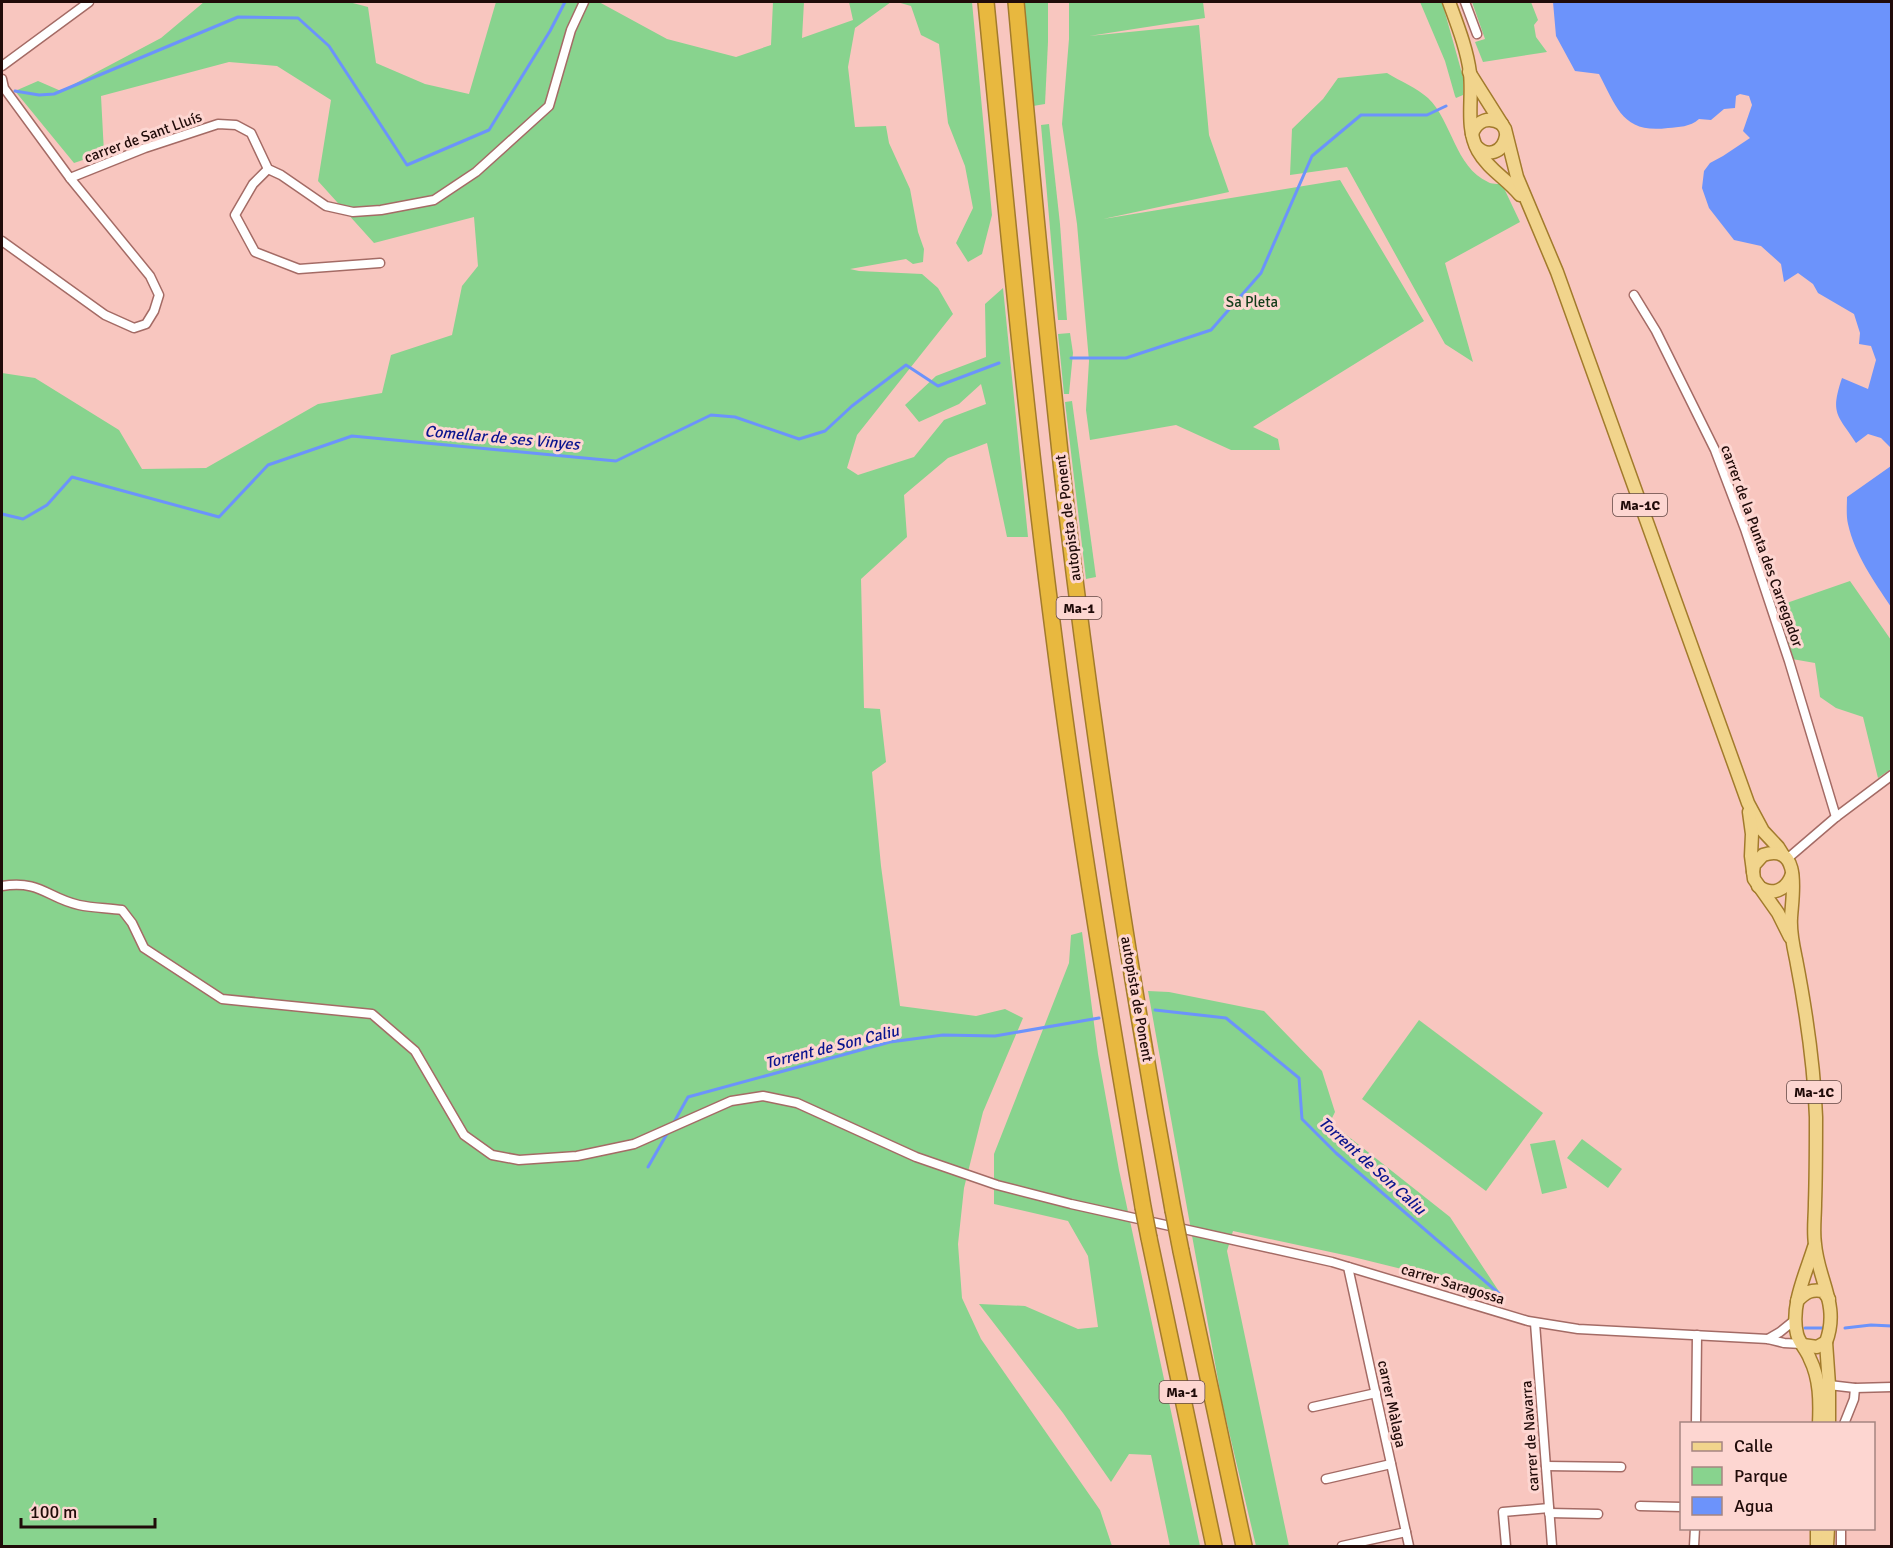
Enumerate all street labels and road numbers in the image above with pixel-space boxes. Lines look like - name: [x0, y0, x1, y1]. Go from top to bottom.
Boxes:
- street label: carrer de Sant Lluís: [82, 107, 205, 167]
- street label: carrer de la Punta des Carregador: [1717, 443, 1807, 650]
- street label: autopista de Ponent: [1051, 454, 1085, 582]
- road number: Ma-1C: [1613, 494, 1667, 516]
- road number: Ma-1: [1056, 597, 1102, 619]
- street label: autopista de Ponent: [1117, 935, 1157, 1063]
- road number: Ma-1C: [1787, 1081, 1841, 1103]
- street label: carrer Saragossa: [1399, 1260, 1507, 1308]
- street label: carrer Màlaga: [1374, 1359, 1410, 1449]
- street label: carrer de Navarra: [1517, 1380, 1543, 1492]
- road number: Ma-1: [1160, 1381, 1204, 1403]

